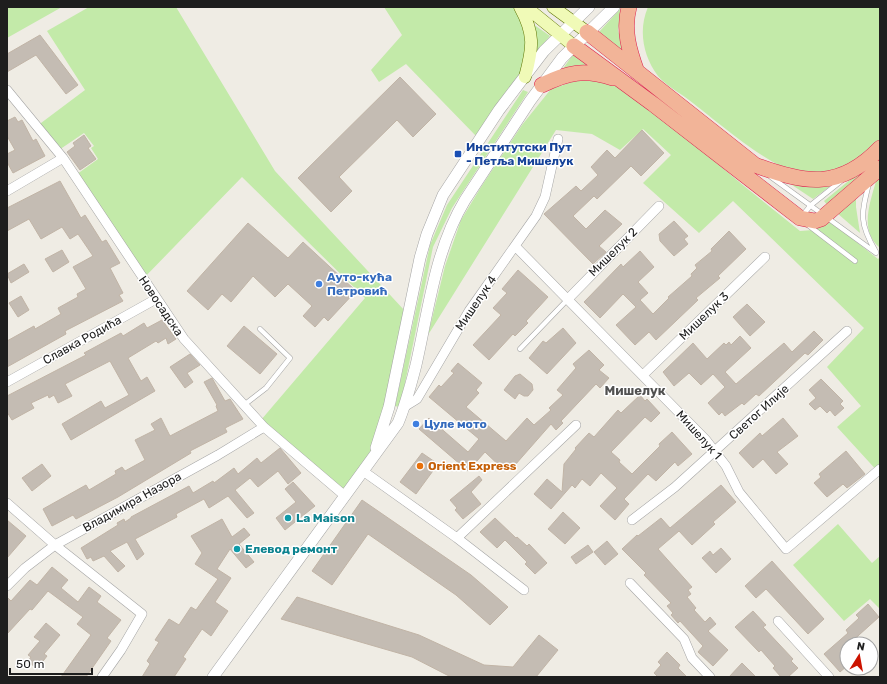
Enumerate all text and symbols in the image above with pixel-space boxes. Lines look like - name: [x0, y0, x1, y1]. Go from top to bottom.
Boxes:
- place label: Институтски Пут - Петља Мишелук: [466, 140, 574, 168]
- marker: Институтски Пут - Петља Мишелук: [453, 149, 463, 159]
- street label: Мишелук 2: [586, 225, 640, 279]
- place label: Ауто-кућа Петровић: [327, 270, 392, 298]
- street label: Мишелук 4: [452, 272, 500, 333]
- street label: Новосадска: [136, 273, 186, 339]
- marker: Ауто-кућа Петровић: [314, 279, 324, 289]
- street label: Мишелук 3: [676, 289, 732, 343]
- street label: Славка Родића: [40, 313, 124, 367]
- street label: Светог Илије: [726, 381, 792, 442]
- district label: Мишелук: [604, 383, 666, 398]
- street label: Мишелук 1: [673, 408, 725, 462]
- place label: Цуле мото: [424, 417, 487, 431]
- marker: Цуле мото: [411, 419, 421, 429]
- place label: Orient Express: [428, 459, 517, 473]
- marker: Orient Express: [415, 461, 425, 471]
- street label: Владимира Назора: [80, 469, 184, 535]
- place label: La Maison: [296, 511, 355, 525]
- marker: La Maison: [283, 513, 293, 523]
- place label: Елевод ремонт: [245, 542, 338, 556]
- marker: Елевод ремонт: [232, 544, 242, 554]
- north arrow: [839, 636, 879, 676]
- text: N: [856, 640, 866, 654]
- scale bar: [10, 650, 92, 676]
- text: 50 m: [16, 657, 44, 671]

